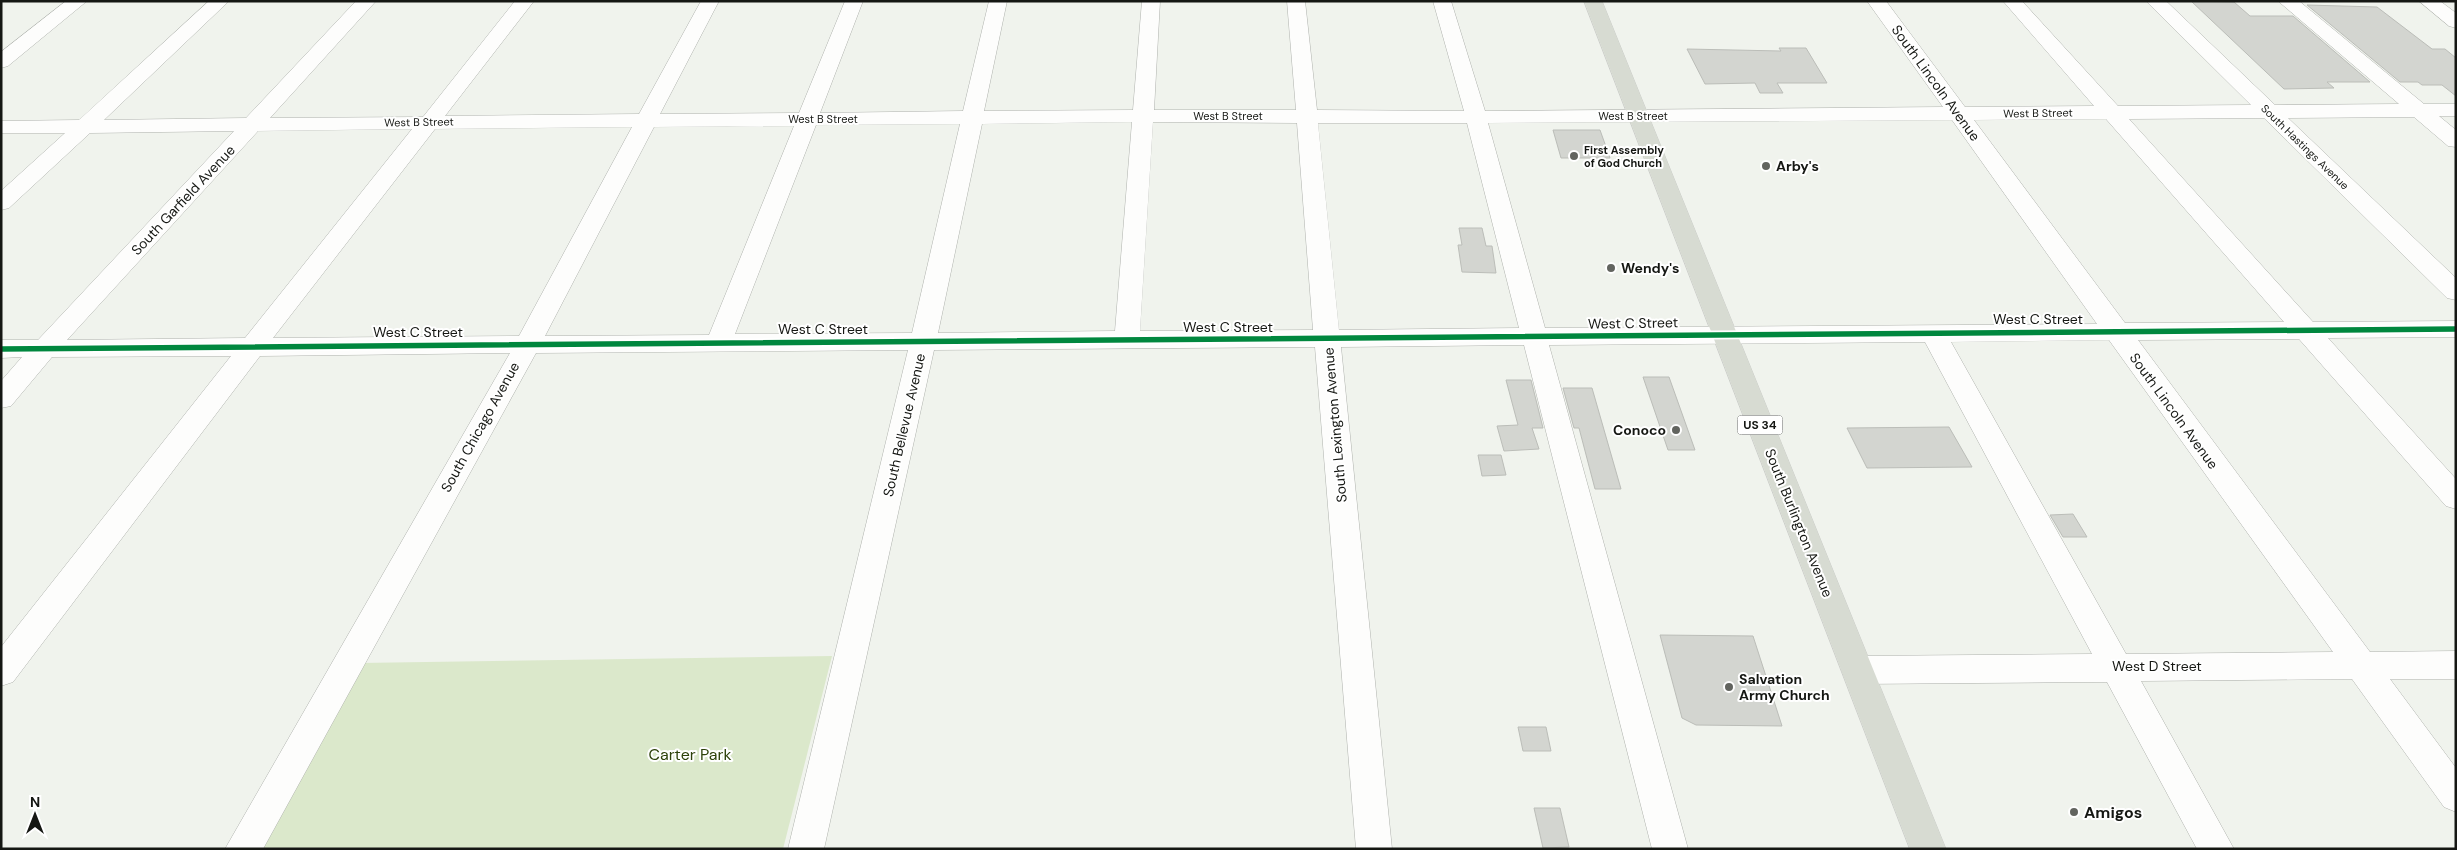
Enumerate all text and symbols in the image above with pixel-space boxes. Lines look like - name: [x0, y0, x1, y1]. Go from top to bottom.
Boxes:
- street label: South Lincoln Avenue: [1888, 21, 1984, 145]
- street label: South Hastings Avenue: [2258, 101, 2352, 193]
- street label: West B Street: [2003, 105, 2073, 121]
- street label: West B Street: [1193, 109, 1263, 123]
- street label: West B Street: [1598, 109, 1668, 123]
- street label: West B Street: [788, 112, 858, 126]
- street label: West B Street: [384, 114, 454, 130]
- street label: South Garfield Avenue: [127, 141, 239, 259]
- place label: First Assembly of God Church: [1584, 143, 1664, 170]
- marker: First Assembly of God Church: [1568, 150, 1580, 162]
- place label: Arby's: [1776, 157, 1819, 175]
- marker: Arby's: [1760, 160, 1772, 172]
- place label: Wendy's: [1621, 259, 1679, 277]
- marker: Wendy's: [1605, 262, 1617, 274]
- street label: West C Street: [1993, 310, 2083, 328]
- street label: West C Street: [1588, 313, 1678, 333]
- street label: West C Street: [1183, 318, 1273, 336]
- street label: West C Street: [778, 320, 868, 338]
- street label: West C Street: [373, 323, 463, 341]
- street label: South Lexington Avenue: [1319, 347, 1351, 503]
- street label: South Lincoln Avenue: [2126, 349, 2222, 473]
- street label: South Bellevue Avenue: [879, 351, 929, 498]
- street label: South Chicago Avenue: [437, 359, 523, 495]
- road number: US 34: [1738, 416, 1782, 434]
- place label: Conoco: [1613, 421, 1666, 439]
- marker: Conoco: [1670, 424, 1682, 436]
- street label: South Burlington Avenue: [1761, 446, 1837, 600]
- street label: West D Street: [2112, 657, 2202, 675]
- place label: Salvation Army Church: [1739, 670, 1830, 704]
- marker: Salvation Army Church: [1723, 681, 1735, 693]
- park label: Carter Park: [648, 744, 732, 765]
- north arrow: [10, 790, 60, 840]
- text: N: [30, 793, 40, 811]
- place label: Amigos: [2084, 802, 2142, 823]
- marker: Amigos: [2068, 806, 2080, 818]

